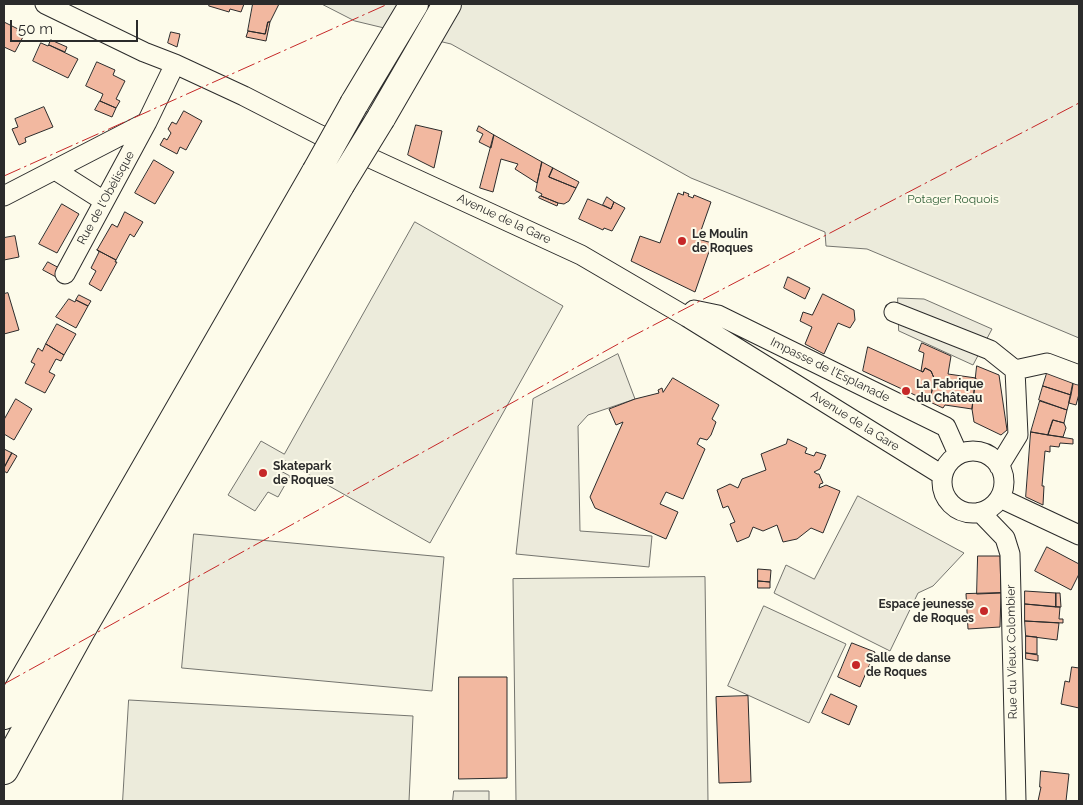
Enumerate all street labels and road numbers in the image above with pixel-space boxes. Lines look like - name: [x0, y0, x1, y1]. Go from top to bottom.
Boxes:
- street label: Rue de l'Obélisque: [74, 149, 138, 247]
- street label: Avenue de la Gare: [455, 191, 553, 247]
- street label: Impasse de l'Esplanade: [768, 335, 892, 405]
- street label: Avenue de la Gare: [808, 388, 902, 454]
- street label: Rue du Vieux Colombier: [1004, 585, 1020, 719]

